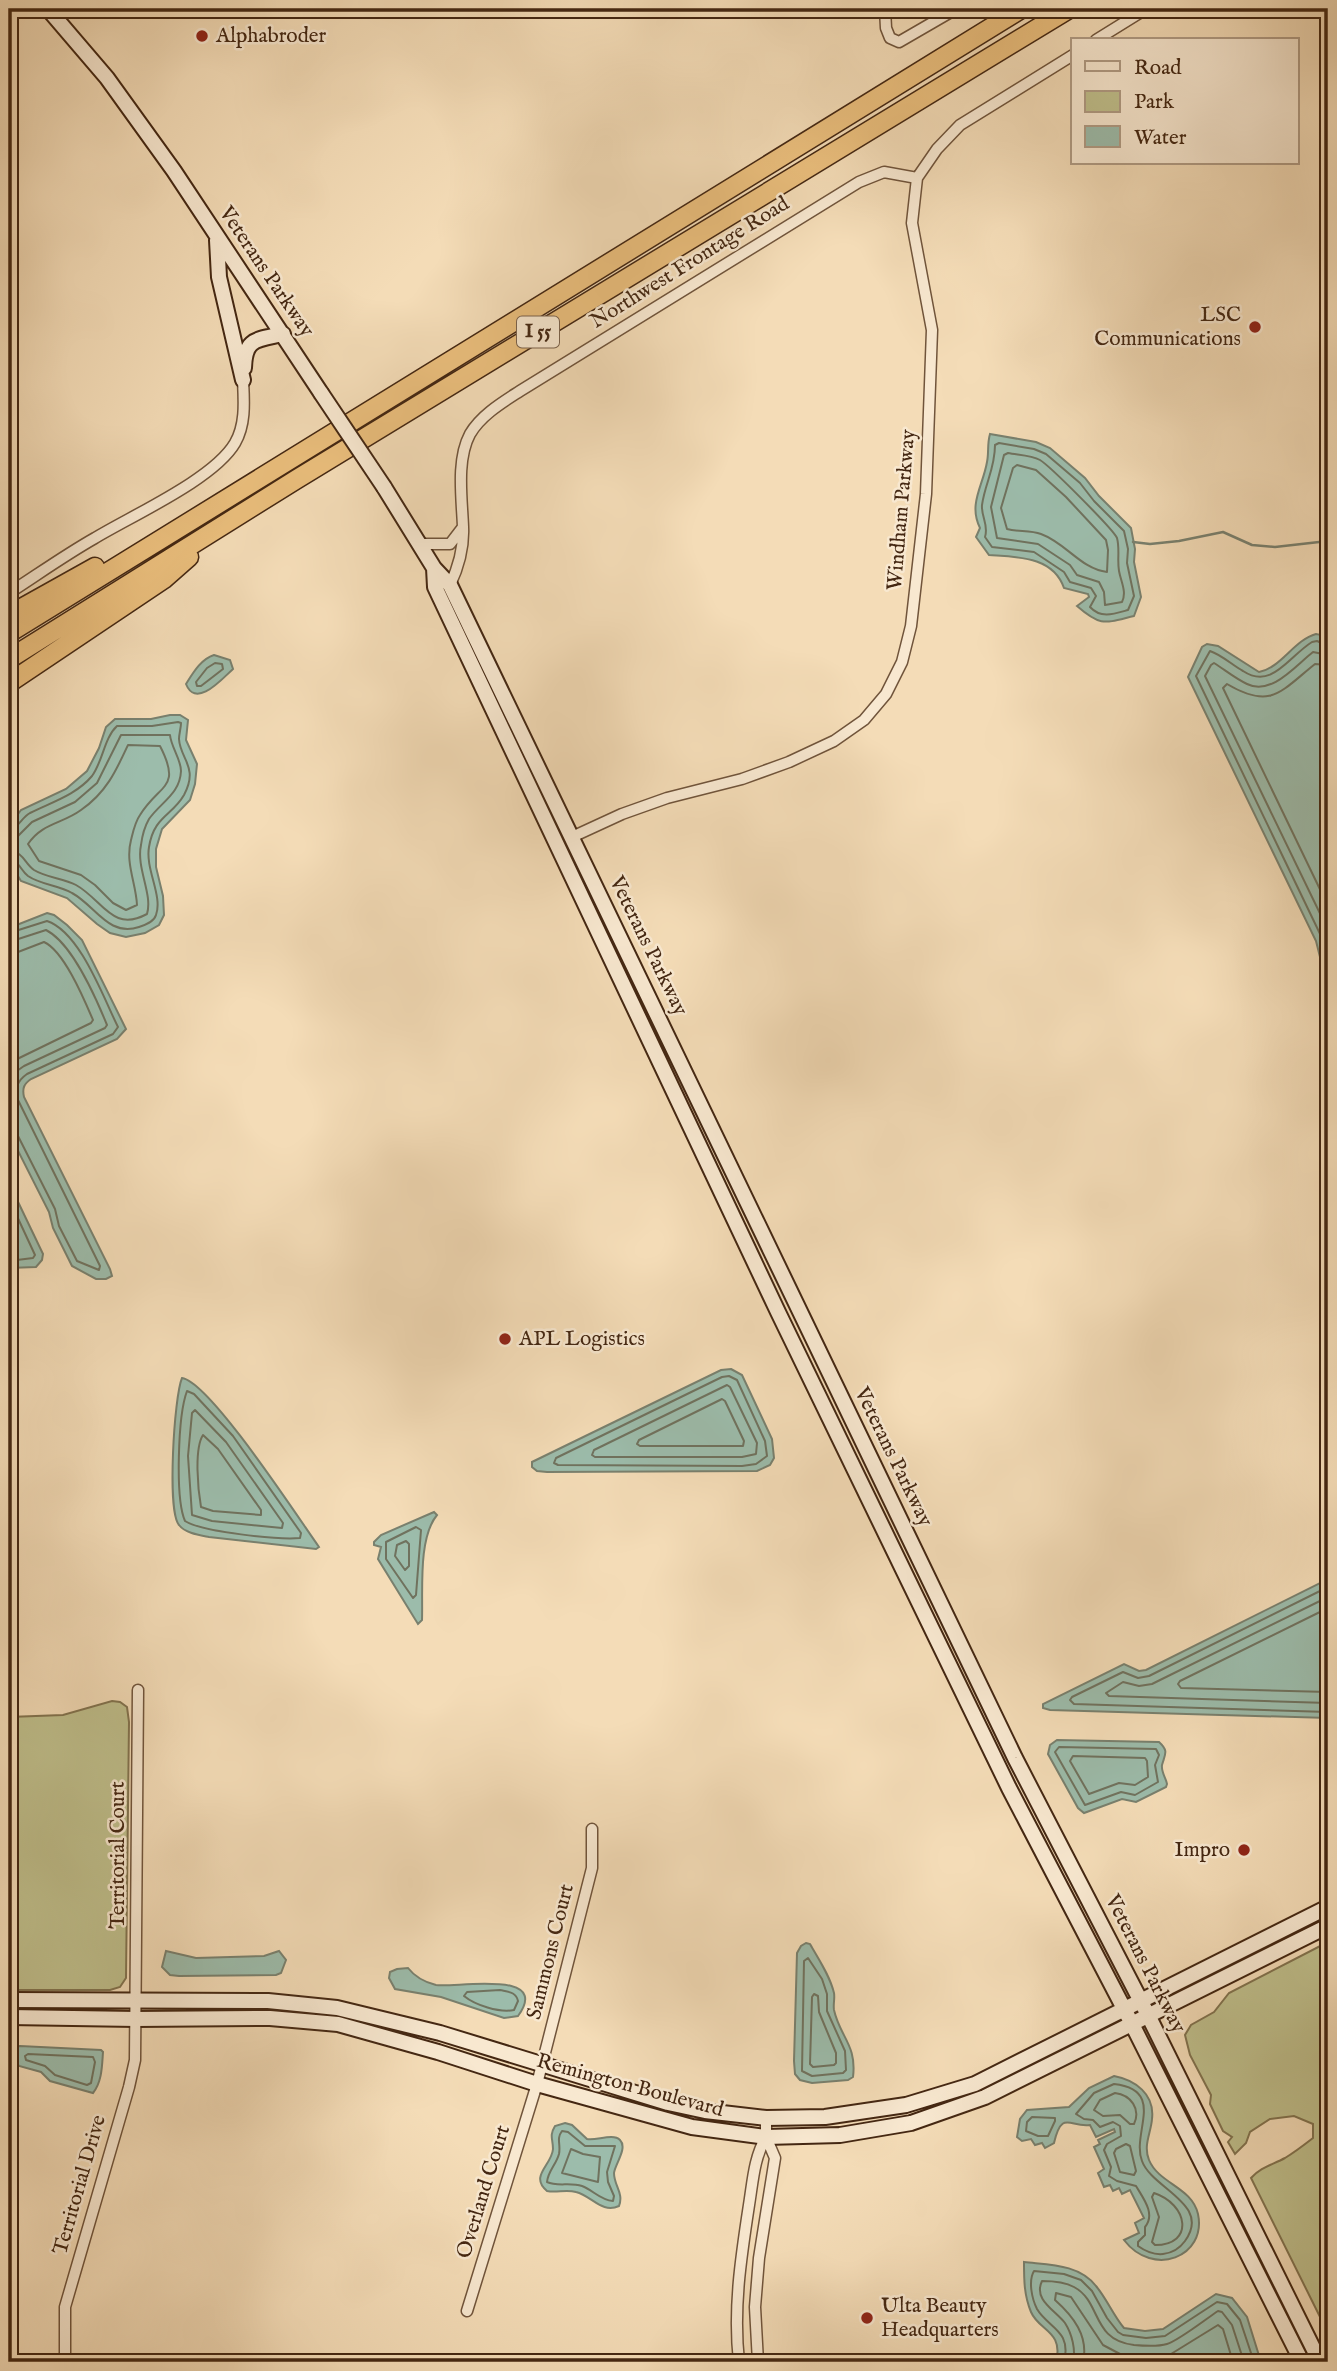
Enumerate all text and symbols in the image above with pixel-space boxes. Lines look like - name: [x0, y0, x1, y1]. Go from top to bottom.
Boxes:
- place label: Alphabroder: [215, 23, 326, 50]
- marker: Alphabroder: [194, 28, 210, 44]
- legend: [1071, 38, 1298, 164]
- text: Road: [1134, 55, 1182, 82]
- text: Park: [1134, 89, 1175, 116]
- text: Water: [1134, 125, 1187, 152]
- street label: Northwest Frontage Road: [585, 190, 795, 335]
- street label: Veterans Parkway: [212, 201, 320, 343]
- place label: LSC Communications: [1094, 302, 1241, 353]
- road number: I 55: [517, 316, 559, 348]
- marker: LSC Communications: [1247, 319, 1263, 335]
- street label: Windham Parkway: [881, 428, 923, 592]
- street label: Veterans Parkway: [602, 871, 694, 1021]
- place label: APL Logistics: [518, 1326, 645, 1353]
- marker: APL Logistics: [497, 1331, 513, 1347]
- street label: Veterans Parkway: [847, 1382, 939, 1532]
- street label: Territorial Court: [105, 1781, 132, 1929]
- place label: Impro: [1174, 1837, 1230, 1864]
- marker: Impro: [1236, 1842, 1252, 1858]
- street label: Sammons Court: [521, 1881, 581, 2023]
- street label: Veterans Parkway: [1098, 1889, 1192, 2038]
- street label: Remington Boulevard: [533, 2048, 727, 2124]
- street label: Territorial Drive: [47, 2112, 113, 2258]
- street label: Overland Court: [451, 2122, 517, 2262]
- place label: Ulta Beauty Headquarters: [881, 2293, 999, 2344]
- marker: Ulta Beauty Headquarters: [859, 2310, 875, 2326]

